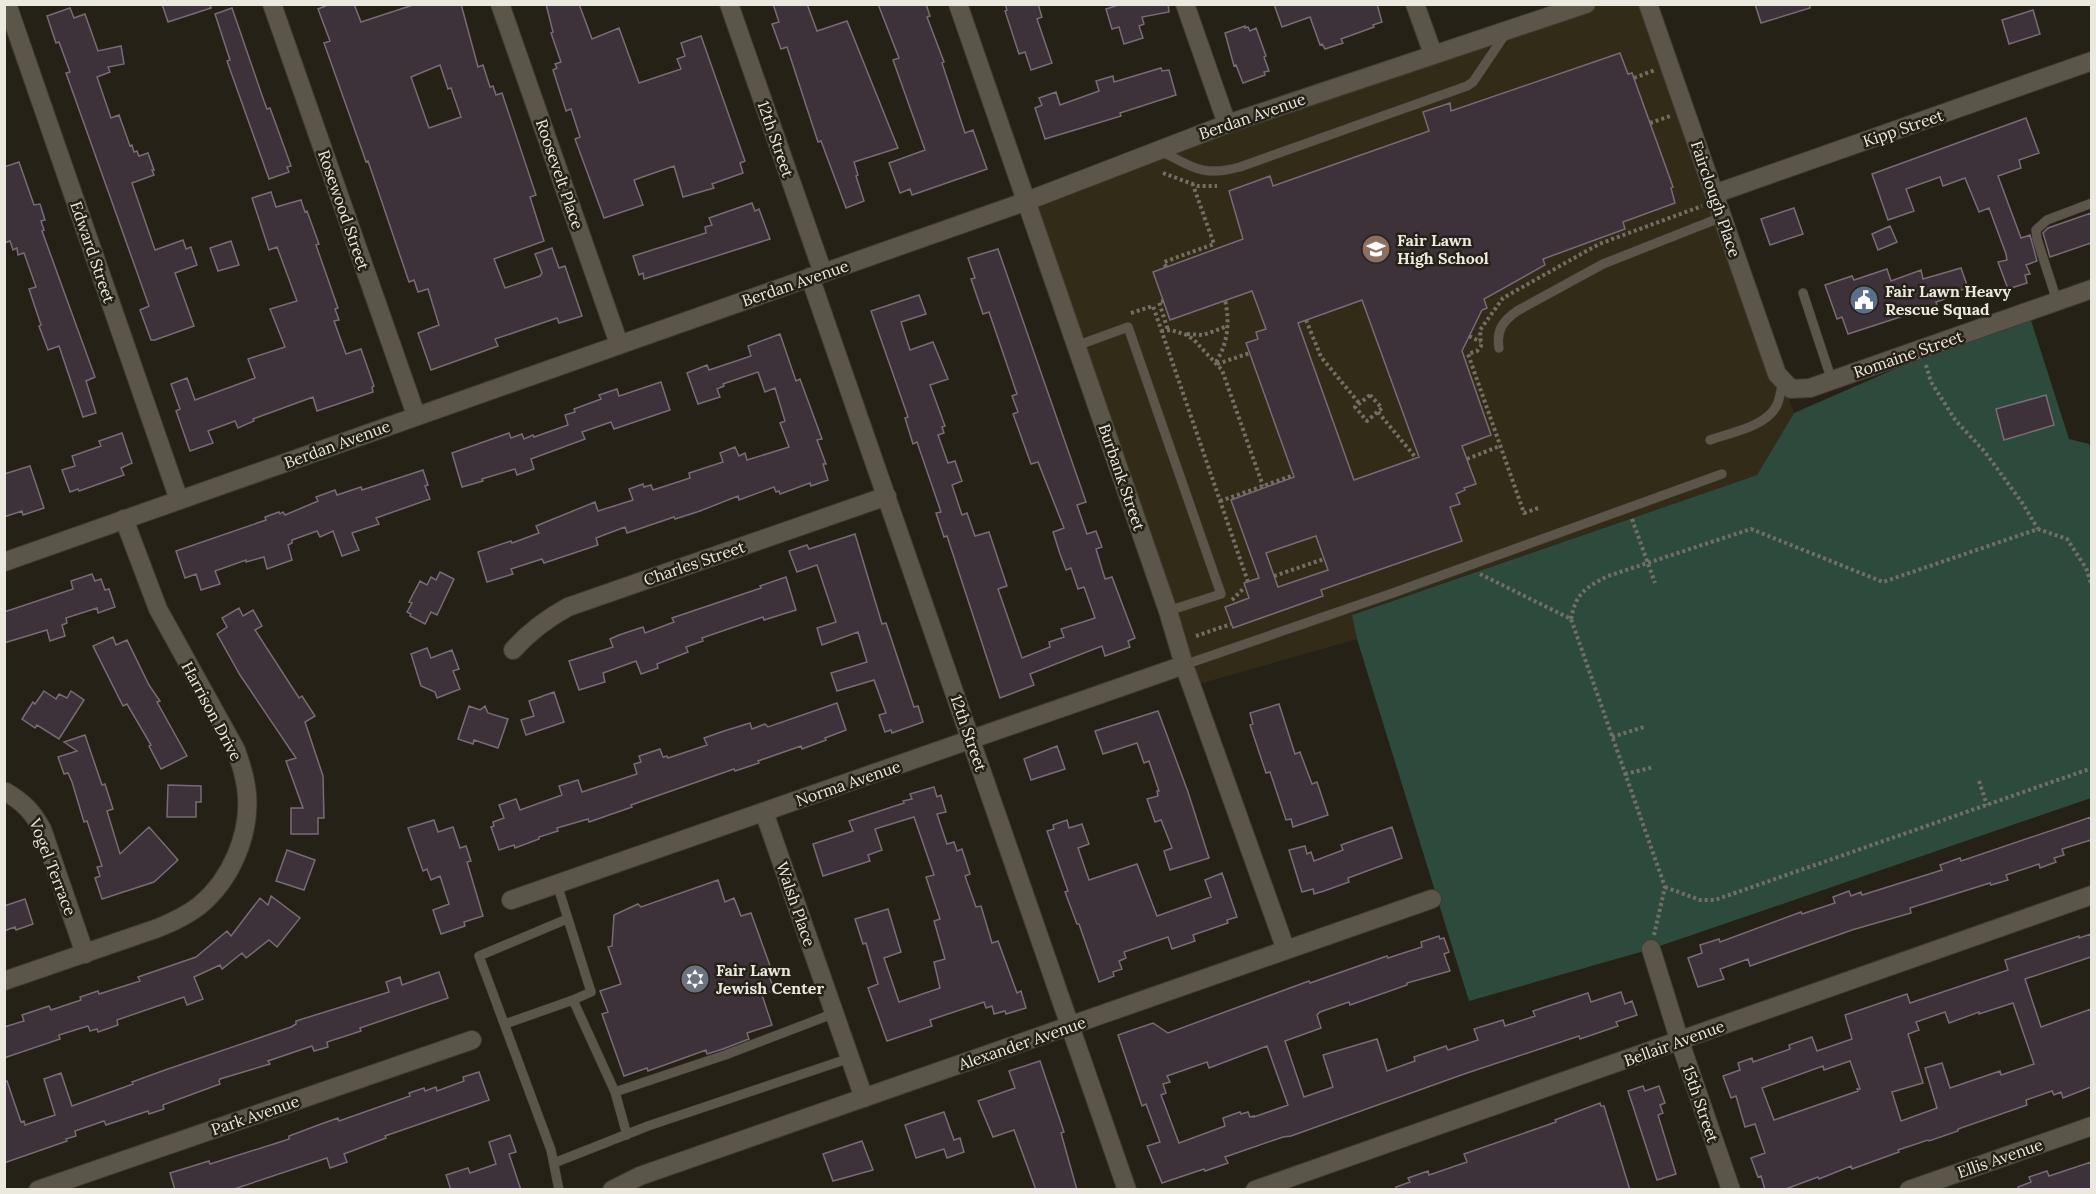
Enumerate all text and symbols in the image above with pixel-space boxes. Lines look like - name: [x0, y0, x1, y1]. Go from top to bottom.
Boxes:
- street label: Berdan Avenue: [1196, 88, 1308, 144]
- street label: 12th Street: [754, 98, 799, 181]
- street label: Kipp Street: [1860, 105, 1947, 151]
- street label: Roosevelt Place: [532, 116, 588, 232]
- street label: Fairclough Place: [1687, 138, 1745, 260]
- street label: Rosewood Street: [314, 147, 374, 273]
- street label: Edward Street: [66, 198, 120, 306]
- place label: Fair Lawn High School: [1397, 230, 1489, 268]
- school or university icon: Fair Lawn High School: [1360, 233, 1392, 265]
- street label: Berdan Avenue: [739, 255, 851, 311]
- place label: Fair Lawn Heavy Rescue Squad: [1885, 281, 2011, 319]
- public building icon: Fair Lawn Heavy Rescue Squad: [1848, 284, 1880, 316]
- street label: Romaine Street: [1851, 326, 1966, 382]
- street label: Berdan Avenue: [281, 415, 393, 472]
- street label: Burbank Street: [1094, 421, 1150, 534]
- street label: Charles Street: [641, 536, 748, 590]
- street label: Harrison Drive: [177, 658, 247, 764]
- street label: 12th Street: [947, 692, 992, 775]
- street label: Norma Avenue: [793, 756, 903, 810]
- street label: Vogel Terrace: [25, 815, 81, 919]
- street label: Walsh Place: [772, 859, 820, 949]
- place label: Fair Lawn Jewish Center: [716, 960, 824, 998]
- synagogue icon: Fair Lawn Jewish Center: [679, 963, 711, 995]
- street label: Alexander Avenue: [955, 1012, 1088, 1074]
- street label: Bellair Avenue: [1621, 1015, 1727, 1070]
- street label: 15th Street: [1679, 1063, 1724, 1146]
- street label: Park Avenue: [208, 1090, 302, 1139]
- street label: Ellis Avenue: [1955, 1134, 2046, 1182]

